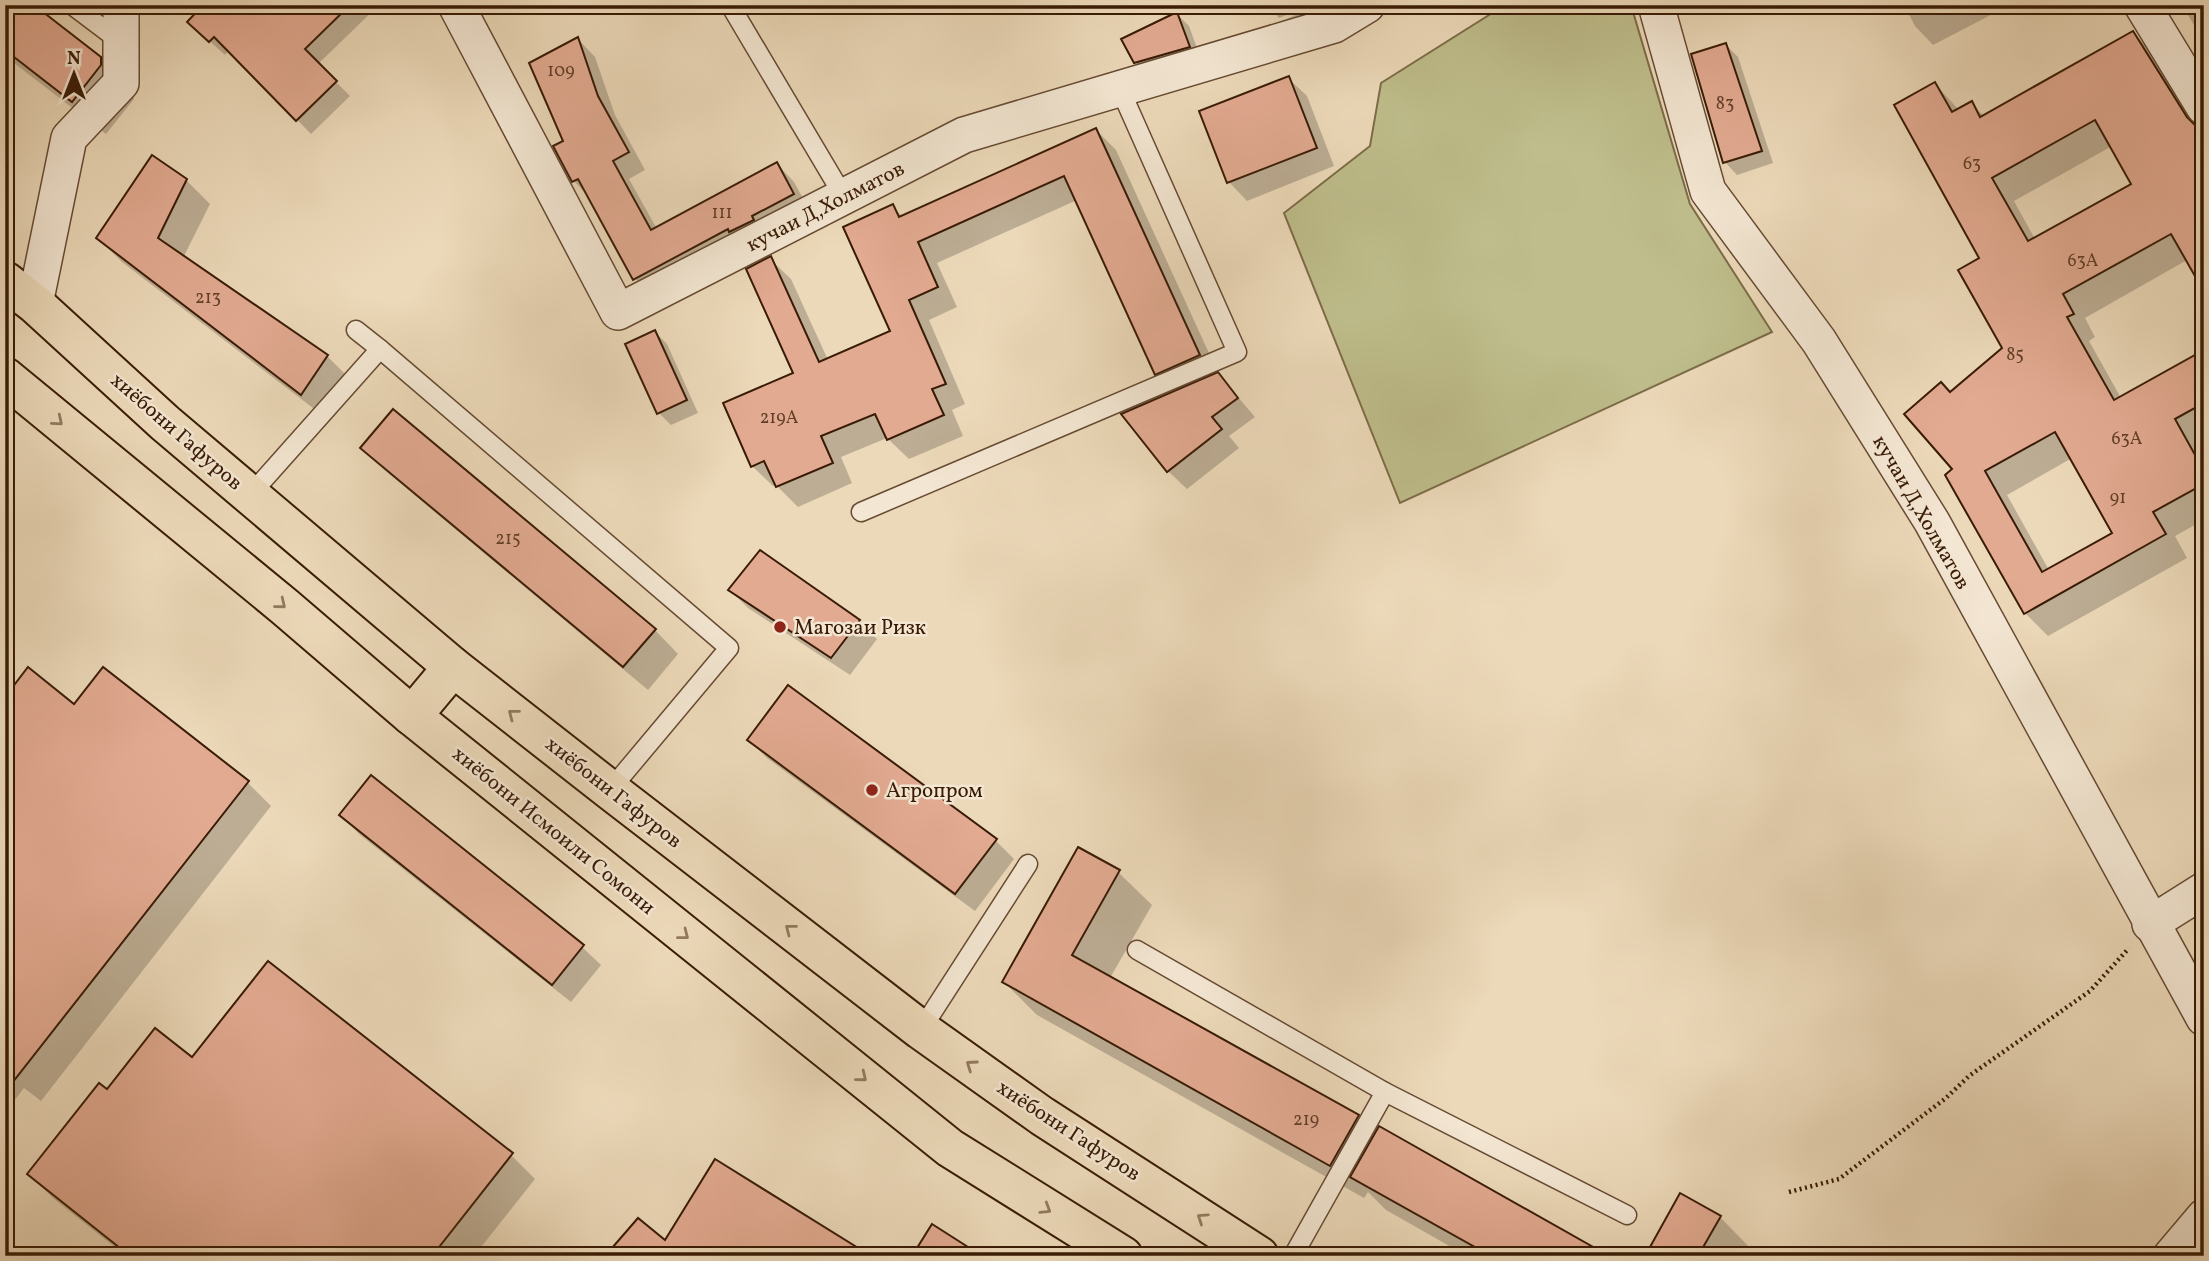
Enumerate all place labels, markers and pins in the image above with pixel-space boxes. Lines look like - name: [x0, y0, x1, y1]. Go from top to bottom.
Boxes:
- place label: Магозаи Ризк: [794, 614, 926, 643]
- marker: Магозаи Ризк: [772, 619, 788, 635]
- place label: Агропром: [886, 777, 983, 806]
- marker: Агропром: [864, 782, 880, 798]

